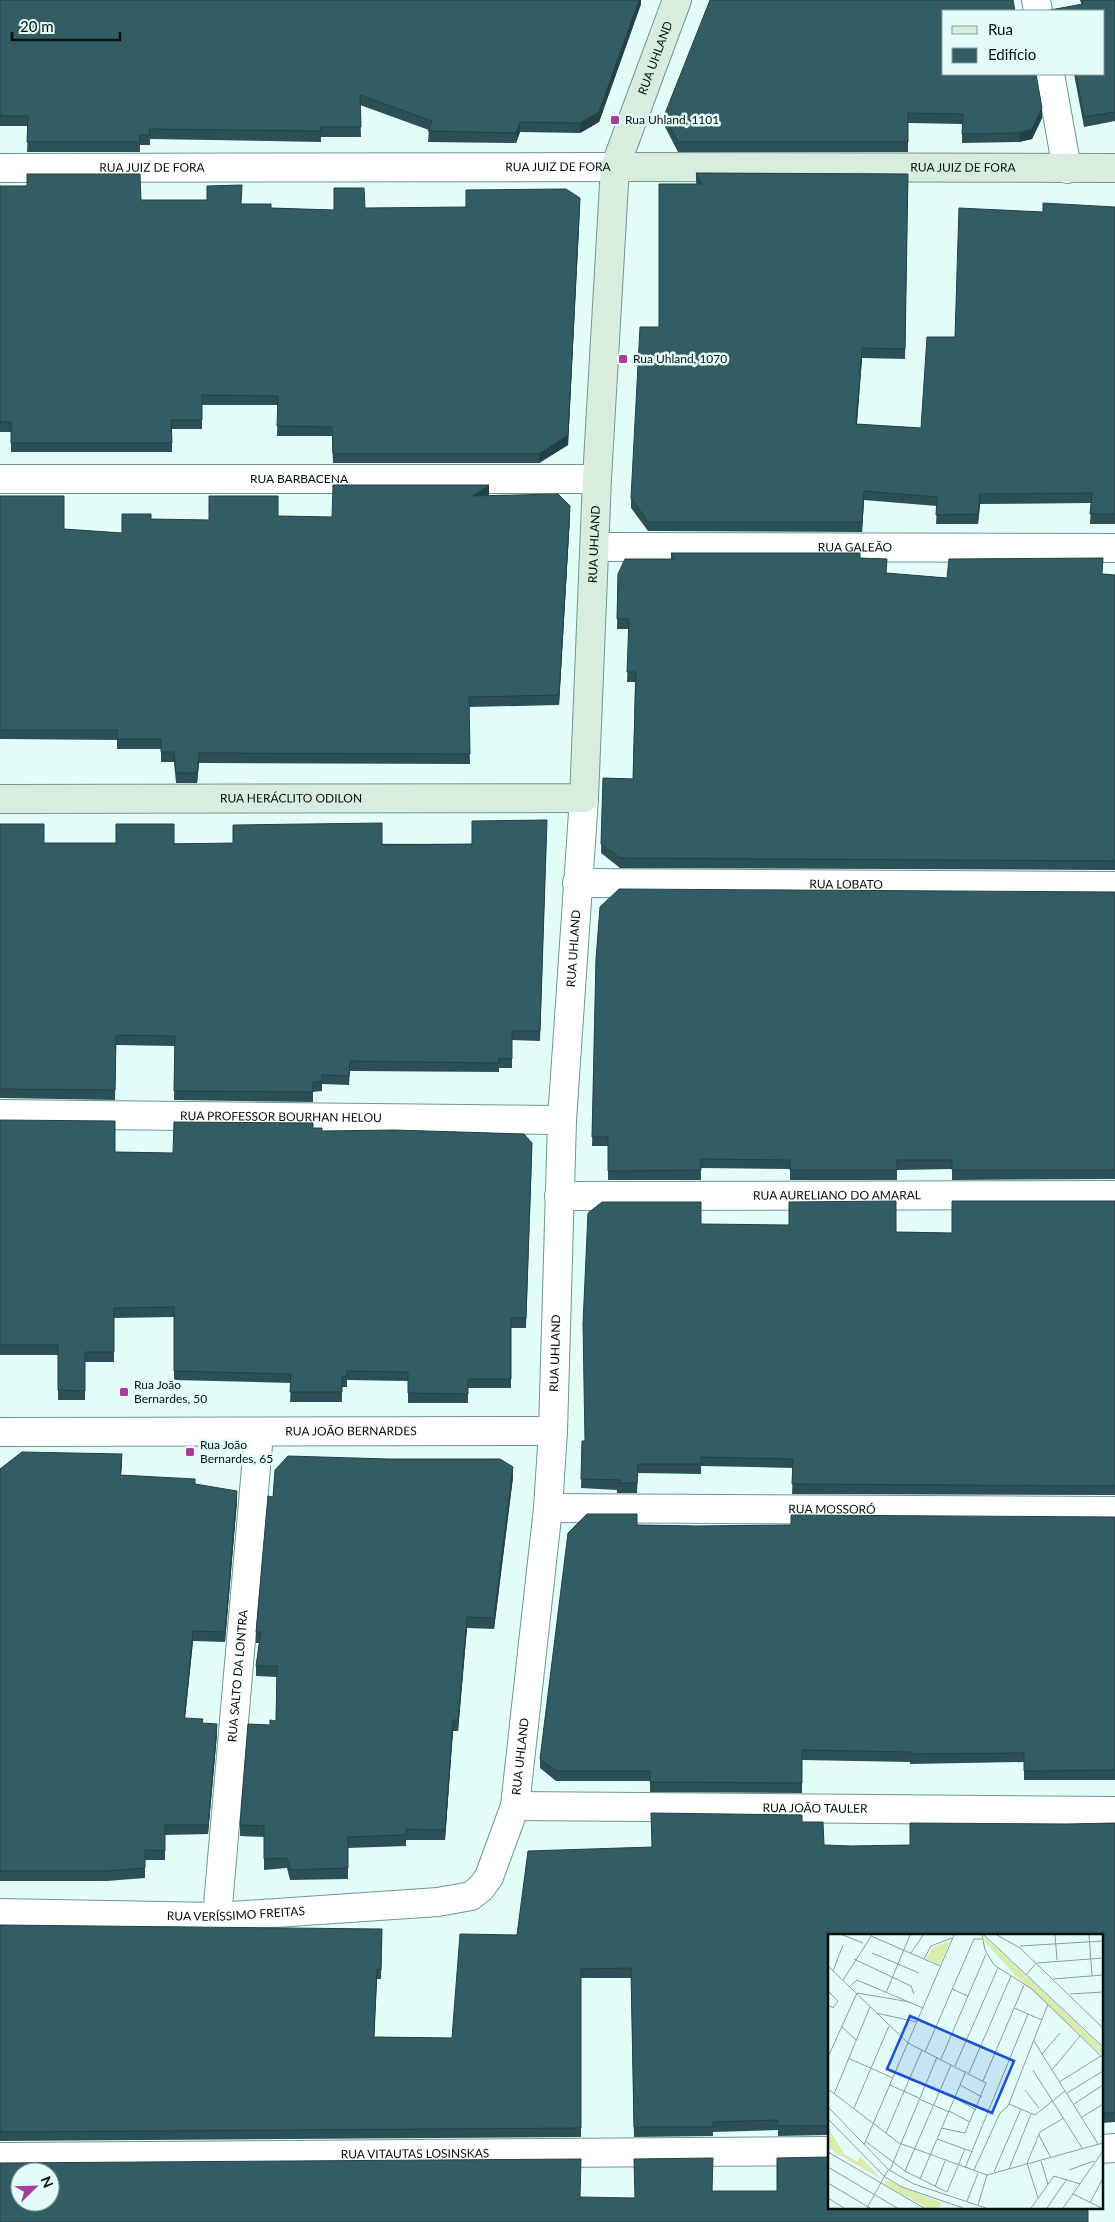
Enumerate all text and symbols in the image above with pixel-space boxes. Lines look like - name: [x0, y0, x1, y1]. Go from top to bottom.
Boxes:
- scale bar: [12, 10, 120, 42]
- legend: [942, 10, 1105, 75]
- text: 20 m: [20, 17, 54, 35]
- street label: RUA UHLAND: [634, 19, 676, 97]
- text: Rua: [988, 20, 1013, 38]
- text: Edifício: [988, 45, 1036, 63]
- place label: Rua Uhland, 1101: [625, 112, 719, 127]
- marker: Rua Uhland, 1101: [609, 114, 621, 126]
- street label: RUA JUIZ DE FORA: [505, 159, 612, 174]
- street label: RUA JUIZ DE FORA: [99, 160, 206, 175]
- street label: RUA JUIZ DE FORA: [910, 160, 1017, 175]
- place label: Rua Uhland, 1070: [633, 351, 727, 366]
- marker: Rua Uhland, 1070: [617, 353, 629, 365]
- street label: RUA BARBACENA: [250, 471, 349, 486]
- street label: RUA UHLAND: [585, 505, 603, 583]
- street label: RUA GALEÃO: [818, 539, 893, 555]
- street label: RUA HERÁCLITO ODILON: [220, 790, 362, 806]
- street label: RUA LOBATO: [809, 876, 883, 892]
- street label: RUA UHLAND: [563, 909, 583, 988]
- street label: RUA PROFESSOR BOURHAN HELOU: [180, 1108, 382, 1125]
- street label: RUA AURELIANO DO AMARAL: [753, 1187, 921, 1203]
- street label: RUA UHLAND: [546, 1314, 563, 1392]
- place label: Rua João Bernardes, 50: [134, 1377, 207, 1406]
- marker: Rua João Bernardes, 50: [118, 1386, 130, 1398]
- street label: RUA JOÃO BERNARDES: [285, 1423, 417, 1438]
- place label: Rua João Bernardes, 65: [200, 1437, 273, 1466]
- marker: Rua João Bernardes, 65: [184, 1446, 196, 1458]
- street label: RUA MOSSORÓ: [788, 1501, 876, 1517]
- street label: RUA SALTO DA LONTRA: [224, 1608, 251, 1743]
- street label: RUA UHLAND: [508, 1717, 532, 1796]
- street label: RUA JOÃO TAULER: [762, 1800, 868, 1816]
- street label: RUA VERÍSSIMO FREITAS: [167, 1903, 305, 1924]
- inset map: [828, 1934, 1102, 2210]
- street label: RUA VITAUTAS LOSINSKAS: [341, 2145, 489, 2162]
- north arrow: [10, 2162, 60, 2212]
- text: N: [37, 2173, 57, 2190]

